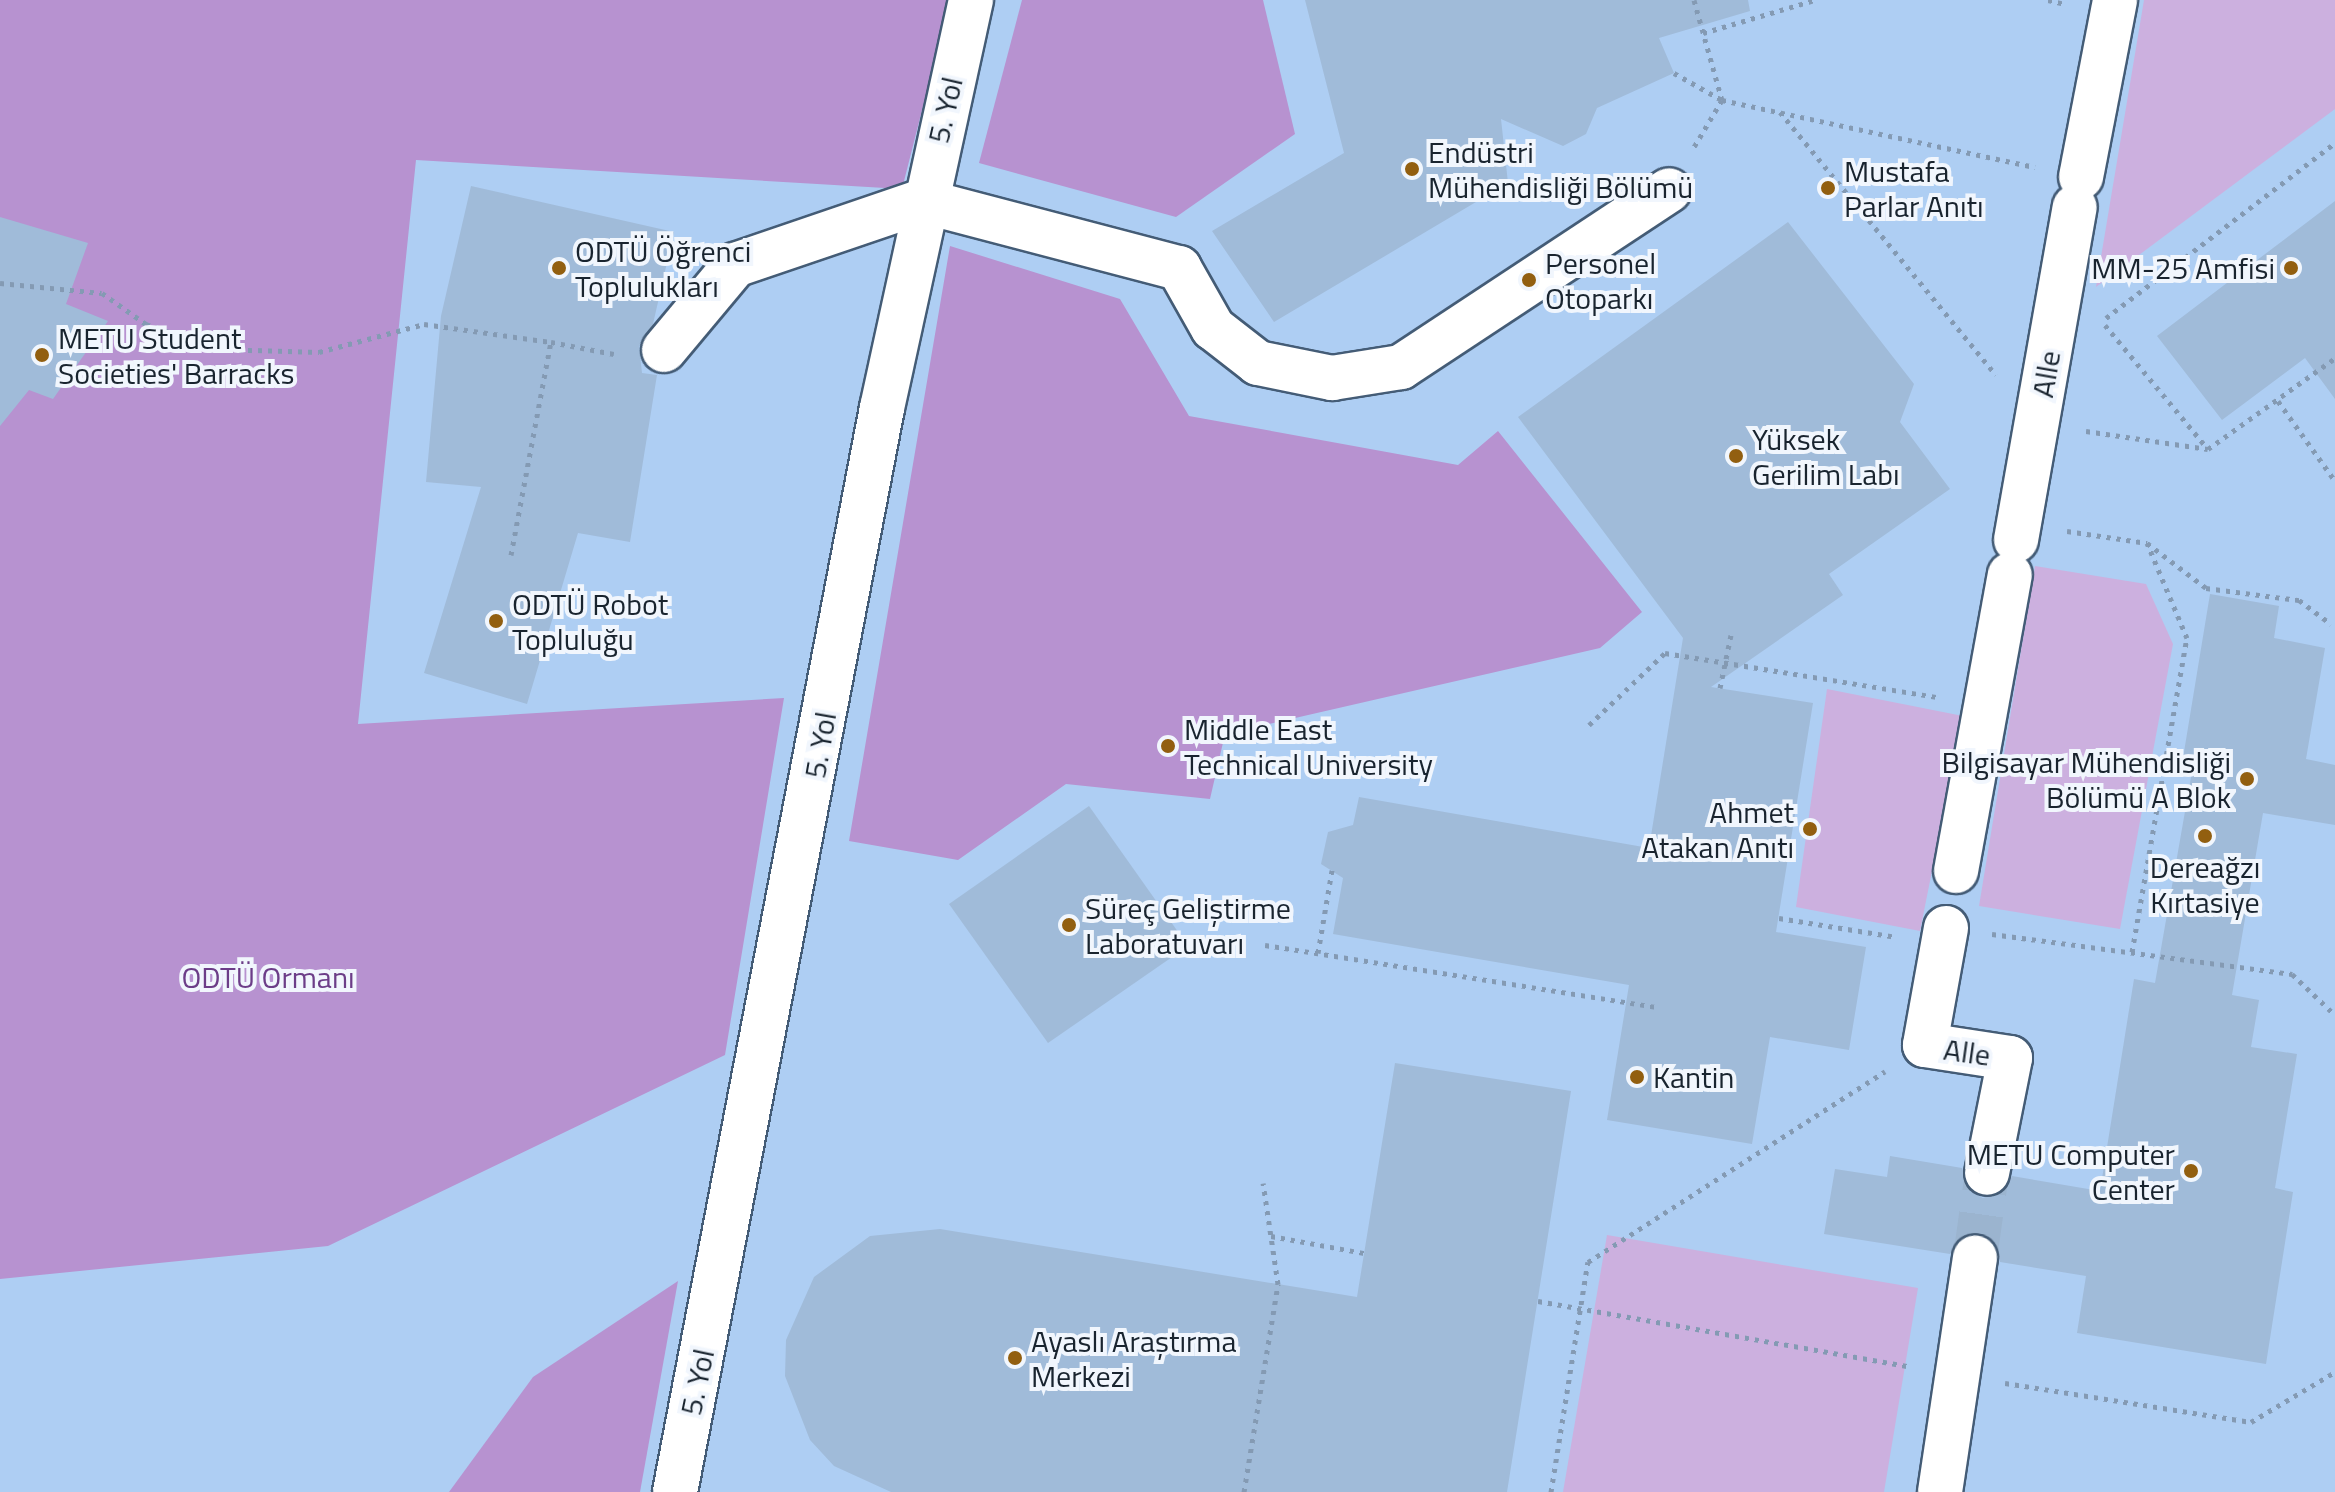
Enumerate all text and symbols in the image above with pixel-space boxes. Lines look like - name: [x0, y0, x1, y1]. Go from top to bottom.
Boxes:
- street label: 5. Yol: [920, 73, 970, 147]
- place label: Endüstri Mühendisliği Bölümü: [1428, 134, 1693, 204]
- place label: Mustafa Parlar Anıtı: [1844, 153, 1984, 224]
- marker: Endüstri Mühendisliği Bölümü: [1403, 160, 1421, 178]
- marker: Mustafa Parlar Anıtı: [1819, 179, 1837, 197]
- place label: ODTÜ Öğrenci Toplulukları: [575, 233, 751, 304]
- place label: Personel Otoparkı: [1545, 245, 1656, 316]
- place label: MM-25 Amfisi: [2091, 250, 2275, 286]
- marker: ODTÜ Öğrenci Toplulukları: [550, 259, 568, 277]
- marker: MM-25 Amfisi: [2282, 259, 2300, 277]
- marker: Personel Otoparkı: [1520, 271, 1538, 289]
- place label: METU Student Societies' Barracks: [58, 320, 295, 390]
- marker: METU Student Societies' Barracks: [33, 346, 51, 364]
- street label: Alle: [2024, 348, 2068, 400]
- place label: Yüksek Gerilim Labı: [1752, 421, 1900, 492]
- marker: Yüksek Gerilim Labı: [1727, 447, 1745, 465]
- place label: ODTÜ Robot Topluluğu: [512, 586, 668, 656]
- marker: ODTÜ Robot Topluluğu: [487, 612, 505, 630]
- street label: 5. Yol: [796, 709, 844, 781]
- place label: Middle East Technical University: [1184, 711, 1433, 782]
- marker: Middle East Technical University: [1159, 737, 1177, 755]
- place label: Bilgisayar Mühendisliği Bölümü A Blok: [1942, 744, 2231, 814]
- marker: Bilgisayar Mühendisliği Bölümü A Blok: [2238, 770, 2256, 788]
- place label: Ahmet Atakan Anıtı: [1641, 794, 1794, 864]
- marker: Ahmet Atakan Anıtı: [1801, 820, 1819, 838]
- marker: Dereağzı Kırtasiye: [2196, 827, 2214, 845]
- place label: Dereağzı Kırtasiye: [2150, 849, 2260, 920]
- place label: Süreç Geliştirme Laboratuvarı: [1085, 890, 1291, 960]
- marker: Süreç Geliştirme Laboratuvarı: [1060, 916, 1078, 934]
- park label: ODTÜ Ormanı: [181, 959, 355, 995]
- street label: Alle: [1941, 1031, 1993, 1073]
- place label: Kantin: [1653, 1059, 1734, 1095]
- marker: Kantin: [1628, 1068, 1646, 1086]
- place label: METU Computer Center: [1967, 1136, 2175, 1206]
- marker: METU Computer Center: [2182, 1162, 2200, 1180]
- place label: Ayaslı Araştırma Merkezi: [1031, 1323, 1236, 1394]
- street label: 5. Yol: [672, 1346, 722, 1418]
- marker: Ayaslı Araştırma Merkezi: [1006, 1349, 1024, 1367]

